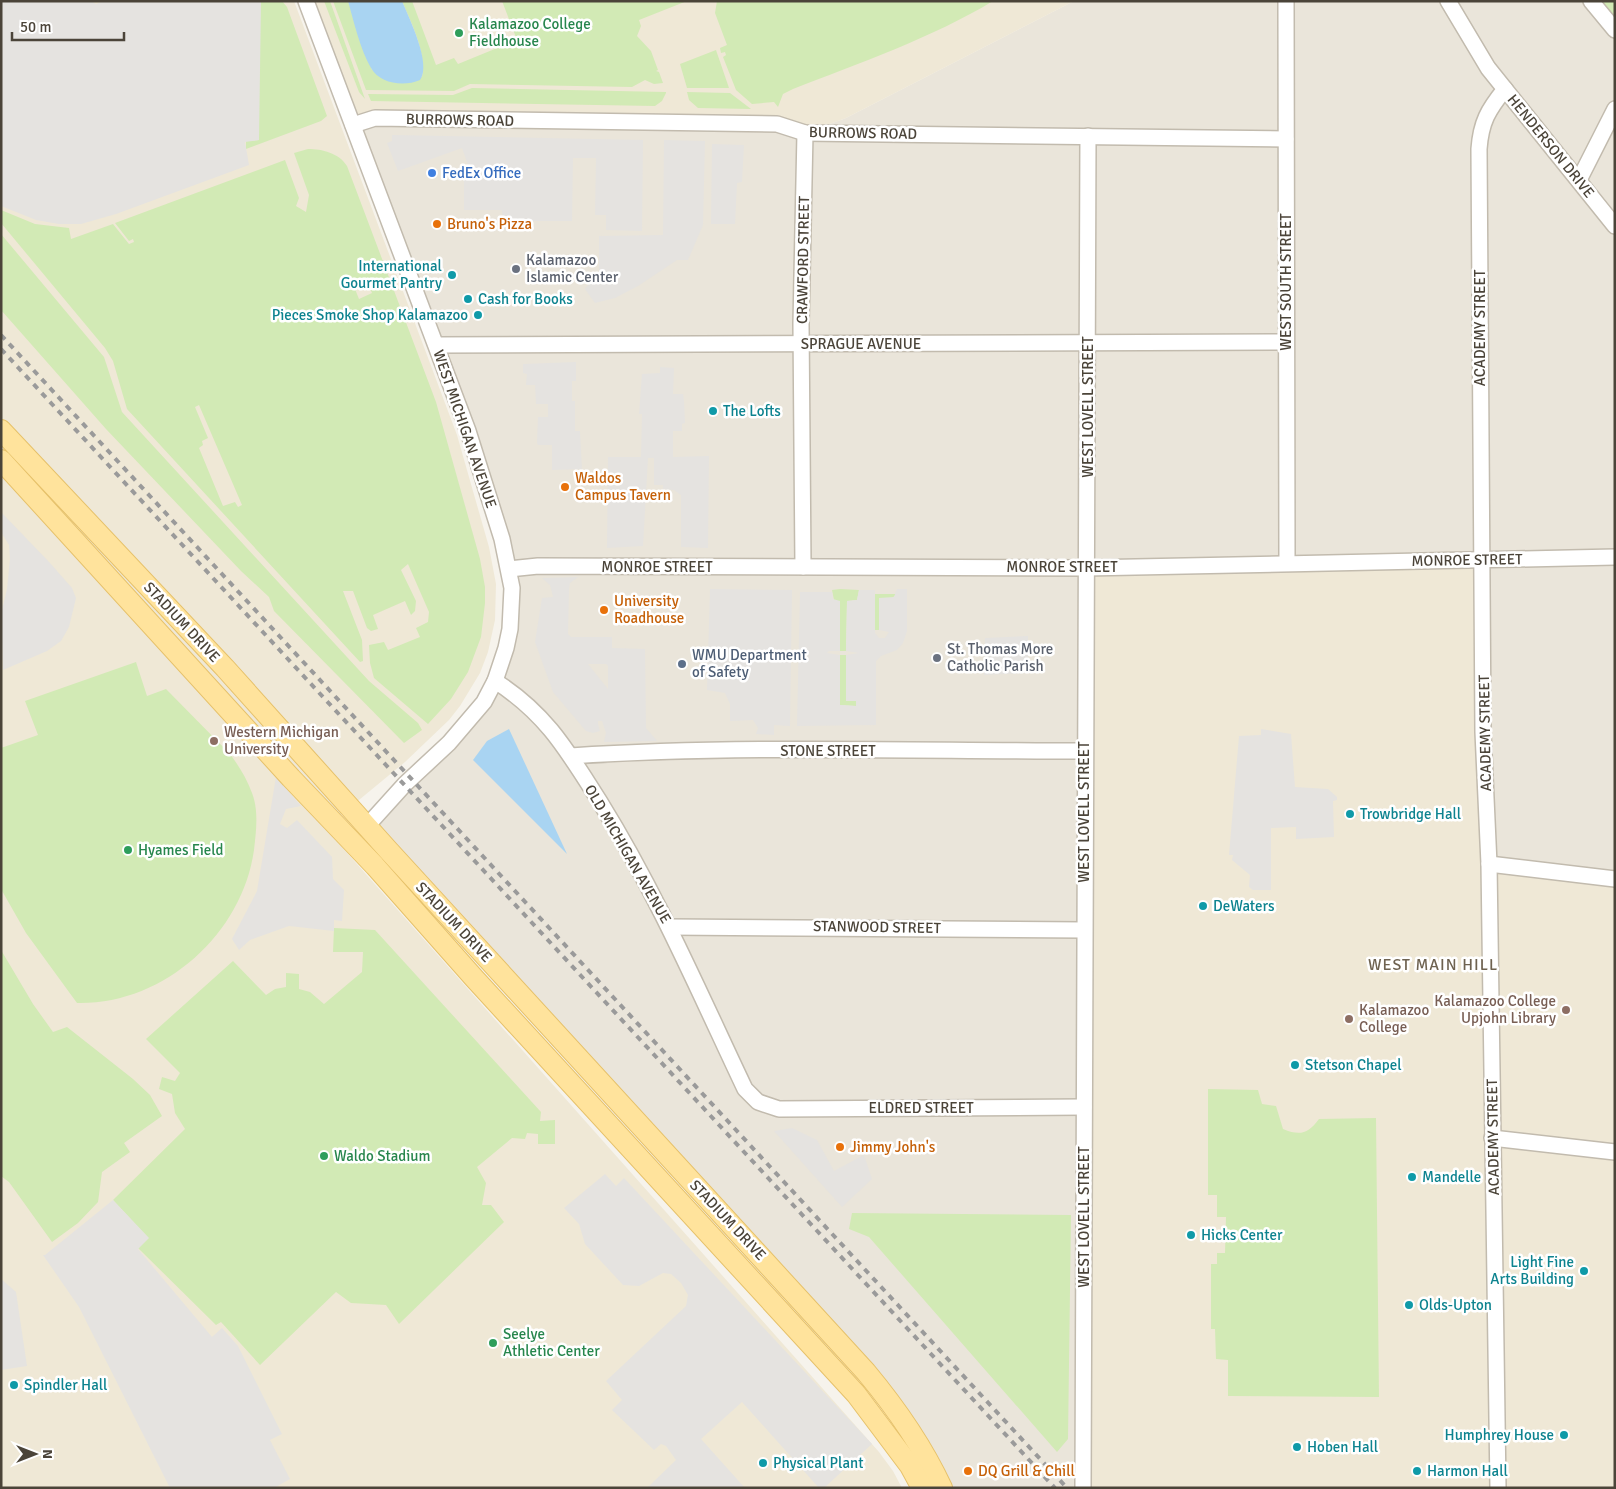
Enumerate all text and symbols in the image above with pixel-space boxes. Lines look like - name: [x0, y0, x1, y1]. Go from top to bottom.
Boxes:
- scale bar: [12, 10, 125, 42]
- place label: Kalamazoo College Fieldhouse: [469, 15, 591, 50]
- text: 50 m: [20, 18, 51, 36]
- marker: Kalamazoo College Fieldhouse: [453, 27, 465, 39]
- street label: HENDERSON DRIVE: [1504, 91, 1598, 201]
- street label: BURROWS ROAD: [406, 110, 514, 130]
- street label: BURROWS ROAD: [809, 123, 917, 143]
- place label: FedEx Office: [442, 164, 521, 182]
- marker: FedEx Office: [426, 167, 438, 179]
- street label: CRAWFORD STREET: [793, 195, 813, 324]
- street label: WEST SOUTH STREET: [1277, 213, 1295, 351]
- place label: Bruno's Pizza: [447, 215, 532, 233]
- marker: Bruno's Pizza: [431, 218, 443, 230]
- place label: Kalamazoo Islamic Center: [526, 251, 619, 286]
- place label: International Gourmet Pantry: [341, 257, 442, 292]
- marker: Kalamazoo Islamic Center: [510, 263, 522, 275]
- marker: International Gourmet Pantry: [446, 269, 458, 281]
- street label: ACADEMY STREET: [1471, 269, 1489, 386]
- place label: Cash for Books: [478, 290, 573, 308]
- marker: Cash for Books: [462, 293, 474, 305]
- place label: Pieces Smoke Shop Kalamazoo: [272, 306, 468, 324]
- marker: Pieces Smoke Shop Kalamazoo: [472, 309, 484, 321]
- street label: SPRAGUE AVENUE: [801, 335, 921, 353]
- street label: WEST LOVELL STREET: [1079, 336, 1097, 478]
- street label: WEST MICHIGAN AVENUE: [429, 347, 501, 511]
- place label: The Lofts: [723, 402, 781, 420]
- marker: The Lofts: [707, 405, 719, 417]
- place label: Waldos Campus Tavern: [575, 469, 671, 504]
- marker: Waldos Campus Tavern: [559, 481, 571, 493]
- street label: MONROE STREET: [1411, 550, 1523, 570]
- street label: MONROE STREET: [601, 558, 713, 576]
- street label: MONROE STREET: [1006, 558, 1118, 576]
- street label: STADIUM DRIVE: [140, 578, 224, 666]
- place label: University Roadhouse: [614, 592, 684, 627]
- marker: University Roadhouse: [598, 604, 610, 616]
- place label: St. Thomas More Catholic Parish: [947, 640, 1053, 675]
- place label: WMU Department of Safety: [692, 646, 807, 681]
- marker: St. Thomas More Catholic Parish: [931, 652, 943, 664]
- marker: WMU Department of Safety: [676, 658, 688, 670]
- street label: ACADEMY STREET: [1475, 674, 1495, 791]
- place label: Western Michigan University: [224, 723, 339, 758]
- marker: Western Michigan University: [208, 735, 220, 747]
- street label: WEST LOVELL STREET: [1075, 741, 1093, 883]
- street label: STONE STREET: [780, 742, 876, 760]
- street label: OLD MICHIGAN AVENUE: [581, 781, 675, 927]
- place label: Trowbridge Hall: [1360, 805, 1461, 823]
- marker: Trowbridge Hall: [1344, 808, 1356, 820]
- place label: Hyames Field: [138, 841, 224, 859]
- marker: Hyames Field: [122, 844, 134, 856]
- street label: STADIUM DRIVE: [412, 878, 496, 966]
- place label: DeWaters: [1213, 897, 1275, 915]
- marker: DeWaters: [1197, 900, 1209, 912]
- street label: STANWOOD STREET: [813, 917, 942, 937]
- district label: WEST MAIN HILL: [1368, 955, 1498, 975]
- place label: Kalamazoo College Upjohn Library: [1434, 992, 1556, 1027]
- place label: Kalamazoo College: [1359, 1001, 1429, 1036]
- marker: Kalamazoo College Upjohn Library: [1560, 1004, 1572, 1016]
- marker: Kalamazoo College: [1343, 1013, 1355, 1025]
- place label: Stetson Chapel: [1305, 1056, 1402, 1074]
- marker: Stetson Chapel: [1289, 1059, 1301, 1071]
- street label: ACADEMY STREET: [1483, 1078, 1503, 1195]
- street label: ELDRED STREET: [868, 1099, 974, 1117]
- place label: Jimmy John's: [850, 1138, 936, 1156]
- marker: Jimmy John's: [834, 1141, 846, 1153]
- street label: WEST LOVELL STREET: [1075, 1146, 1093, 1288]
- place label: Waldo Stadium: [334, 1147, 430, 1165]
- marker: Waldo Stadium: [318, 1150, 330, 1162]
- place label: Mandelle: [1422, 1168, 1481, 1186]
- marker: Mandelle: [1406, 1171, 1418, 1183]
- street label: STADIUM DRIVE: [686, 1176, 770, 1264]
- place label: Hicks Center: [1201, 1226, 1283, 1244]
- marker: Hicks Center: [1185, 1229, 1197, 1241]
- place label: Light Fine Arts Building: [1490, 1253, 1574, 1288]
- marker: Light Fine Arts Building: [1578, 1265, 1590, 1277]
- place label: Olds-Upton: [1419, 1296, 1492, 1314]
- marker: Olds-Upton: [1403, 1299, 1415, 1311]
- place label: Seelye Athletic Center: [503, 1325, 600, 1360]
- marker: Seelye Athletic Center: [487, 1337, 499, 1349]
- place label: Spindler Hall: [24, 1376, 107, 1394]
- marker: Spindler Hall: [8, 1379, 20, 1391]
- place label: Humphrey House: [1445, 1426, 1554, 1444]
- north arrow: [10, 1429, 60, 1479]
- marker: Humphrey House: [1558, 1429, 1570, 1441]
- place label: Hoben Hall: [1307, 1438, 1378, 1456]
- marker: Hoben Hall: [1291, 1441, 1303, 1453]
- text: N: [39, 1449, 56, 1459]
- place label: Physical Plant: [773, 1454, 863, 1472]
- marker: Physical Plant: [757, 1457, 769, 1469]
- place label: DQ Grill & Chill: [978, 1462, 1075, 1480]
- place label: Harmon Hall: [1427, 1462, 1508, 1480]
- marker: DQ Grill & Chill: [962, 1465, 974, 1477]
- marker: Harmon Hall: [1411, 1465, 1423, 1477]

